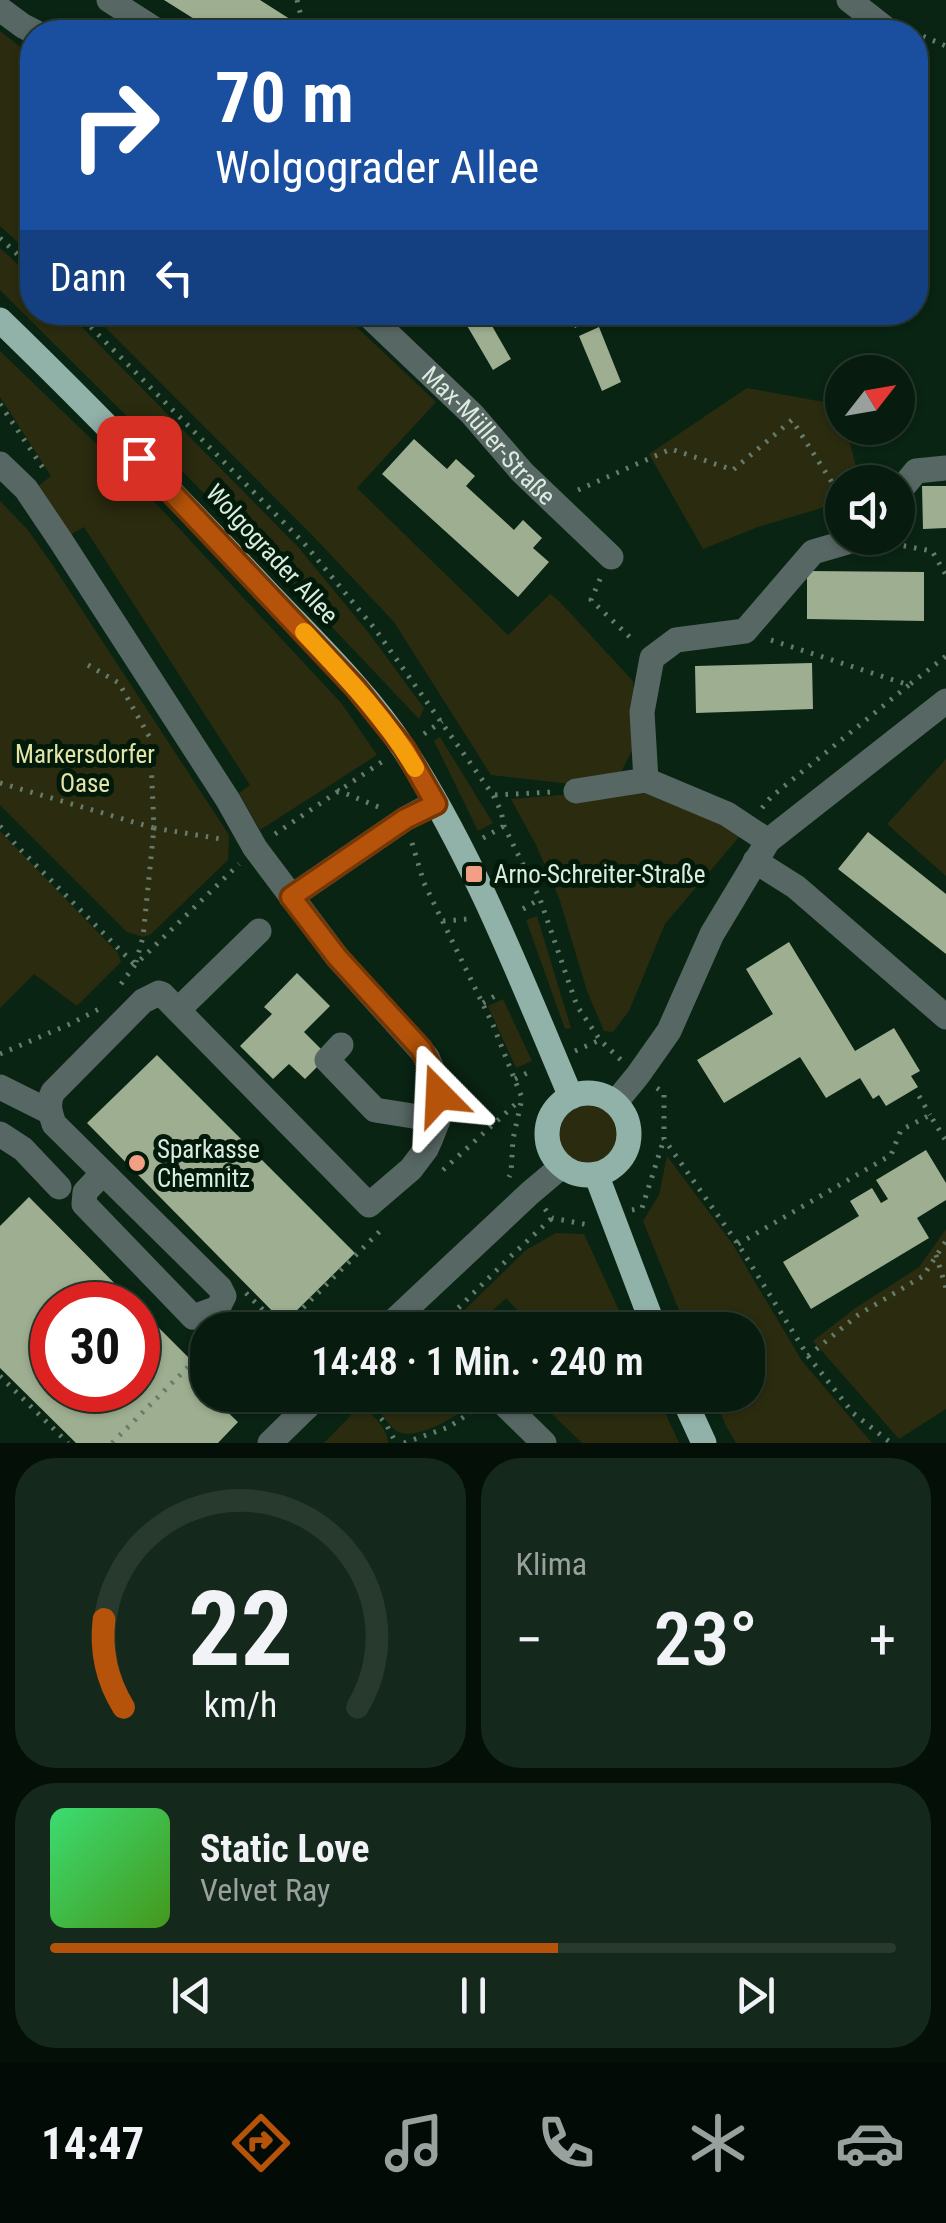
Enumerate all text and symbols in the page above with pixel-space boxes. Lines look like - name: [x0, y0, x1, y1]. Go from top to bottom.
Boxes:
- text: 70 m: [215, 57, 354, 139]
- icon: right: [50, 60, 180, 190]
- text: Wolgograder Allee: [215, 141, 539, 194]
- icon: left: [147, 250, 202, 305]
- text: Dann: [50, 256, 127, 300]
- north arrow: [825, 355, 915, 445]
- map controls: [825, 355, 915, 555]
- street label: Max-Müller-Straße: [416, 360, 562, 511]
- pin: [97, 416, 182, 501]
- icon: arrive: [112, 431, 167, 486]
- button: sound: [825, 465, 915, 555]
- street label: Wolgograder Allee: [200, 478, 344, 630]
- park label: Markersdorfer Oase: [15, 740, 155, 798]
- place label: Arno-Schreiter-Straße: [494, 860, 706, 889]
- marker: Arno-Schreiter-Straße: [463, 863, 485, 885]
- position arrow: [387, 1043, 491, 1147]
- place label: Sparkasse Chemnitz: [157, 1135, 260, 1193]
- marker: Sparkasse Chemnitz: [126, 1152, 148, 1174]
- speed limit sign: 30: [30, 1282, 160, 1412]
- text: 14:48 · 1 Min. · 240 m: [311, 1340, 644, 1384]
- text: Klima: [516, 1545, 587, 1583]
- text: 22: [188, 1569, 293, 1690]
- text: 23°: [654, 1595, 758, 1683]
- text: −: [516, 1608, 543, 1672]
- text: +: [869, 1608, 896, 1672]
- text: km/h: [203, 1684, 277, 1726]
- text: Static Love: [200, 1827, 369, 1871]
- text: Velvet Ray: [200, 1871, 330, 1909]
- icon: previous: [164, 1968, 219, 2023]
- icon: pause: [446, 1968, 501, 2023]
- icon: next: [728, 1968, 783, 2023]
- icon: directions: [226, 2108, 296, 2178]
- icon: music: [379, 2108, 449, 2178]
- icon: phone: [531, 2108, 601, 2178]
- icon: climate: [683, 2108, 753, 2178]
- icon: car: [835, 2108, 905, 2178]
- text: 14:47: [41, 2117, 144, 2170]

